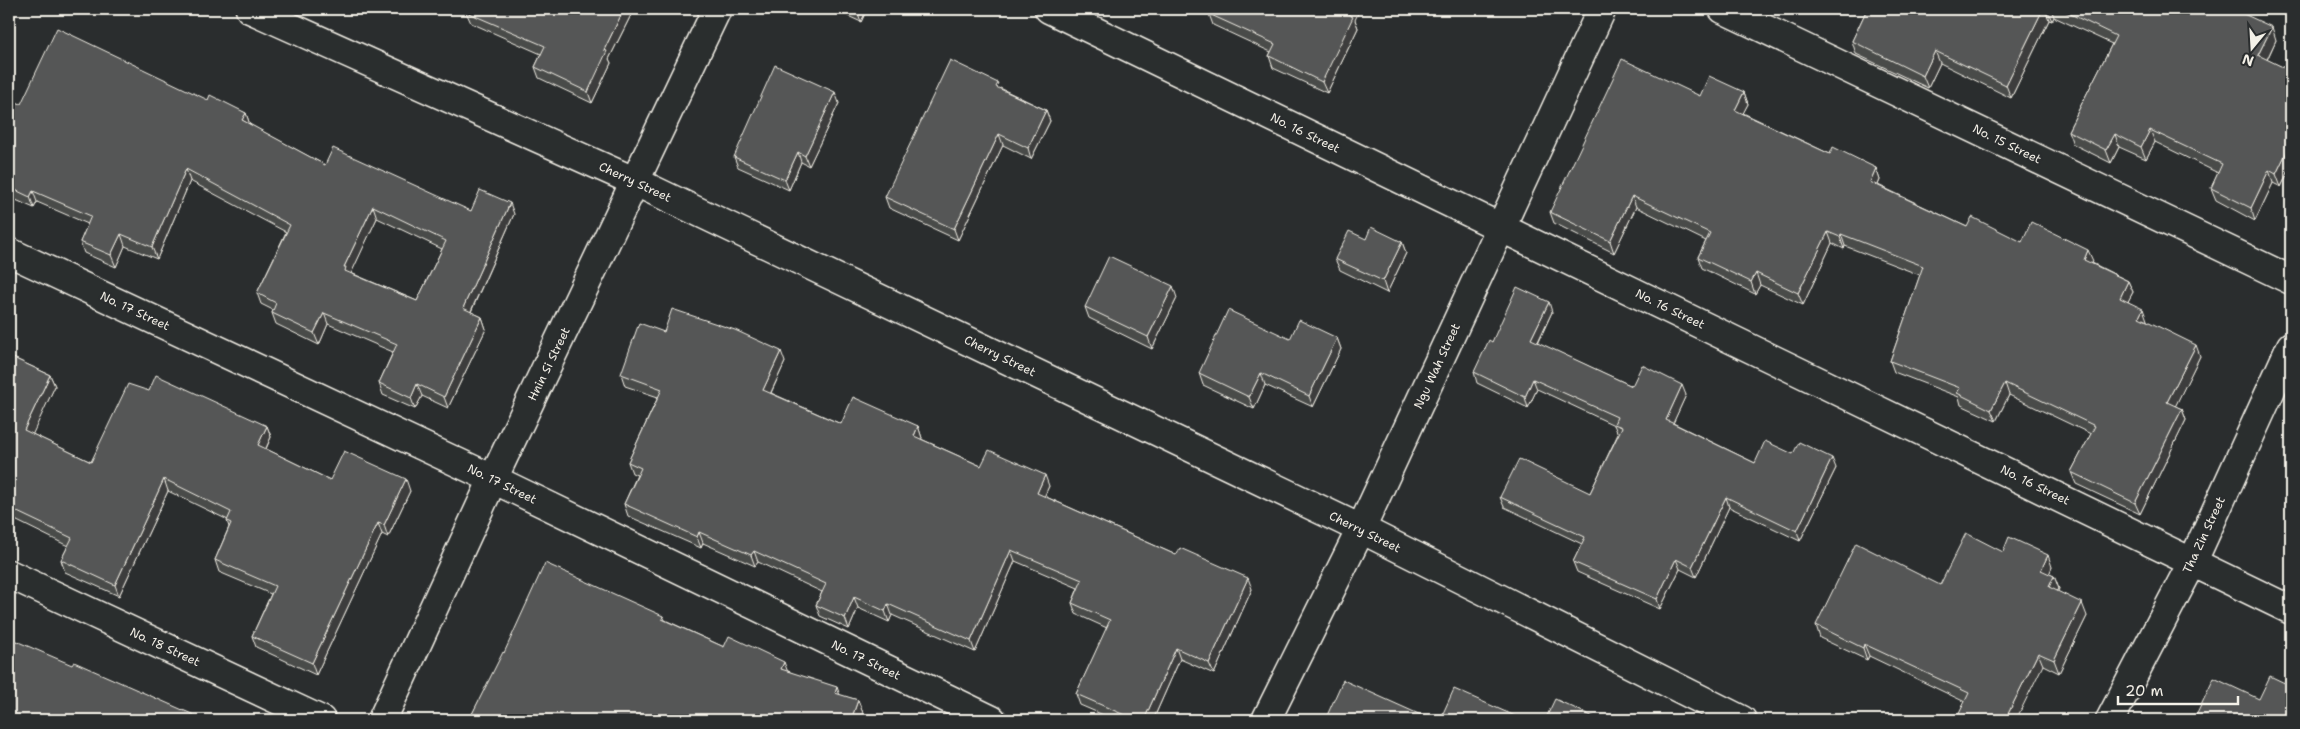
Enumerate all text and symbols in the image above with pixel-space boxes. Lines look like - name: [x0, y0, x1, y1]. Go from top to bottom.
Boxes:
- north arrow: [2228, 22, 2278, 72]
- text: N: [2240, 50, 2256, 71]
- street label: No. 16 Street: [1268, 109, 1342, 157]
- street label: No. 15 Street: [1970, 120, 2044, 168]
- street label: Cherry Street: [596, 158, 674, 206]
- street label: No. 16 Street: [1633, 285, 1707, 333]
- street label: No. 17 Street: [98, 288, 172, 334]
- street label: Ngu Wah Street: [1410, 321, 1464, 411]
- street label: Hnin Si Street: [524, 325, 574, 403]
- street label: Cherry Street: [961, 332, 1039, 380]
- street label: No. 17 Street: [465, 460, 539, 508]
- street label: No. 16 Street: [1998, 461, 2072, 509]
- street label: Tha Zin Street: [2179, 494, 2229, 576]
- street label: Cherry Street: [1326, 508, 1404, 556]
- street label: No. 18 Street: [127, 624, 203, 670]
- street label: No. 17 Street: [829, 636, 903, 684]
- scale bar: [2118, 674, 2238, 706]
- text: 20 m: [2125, 681, 2164, 701]

